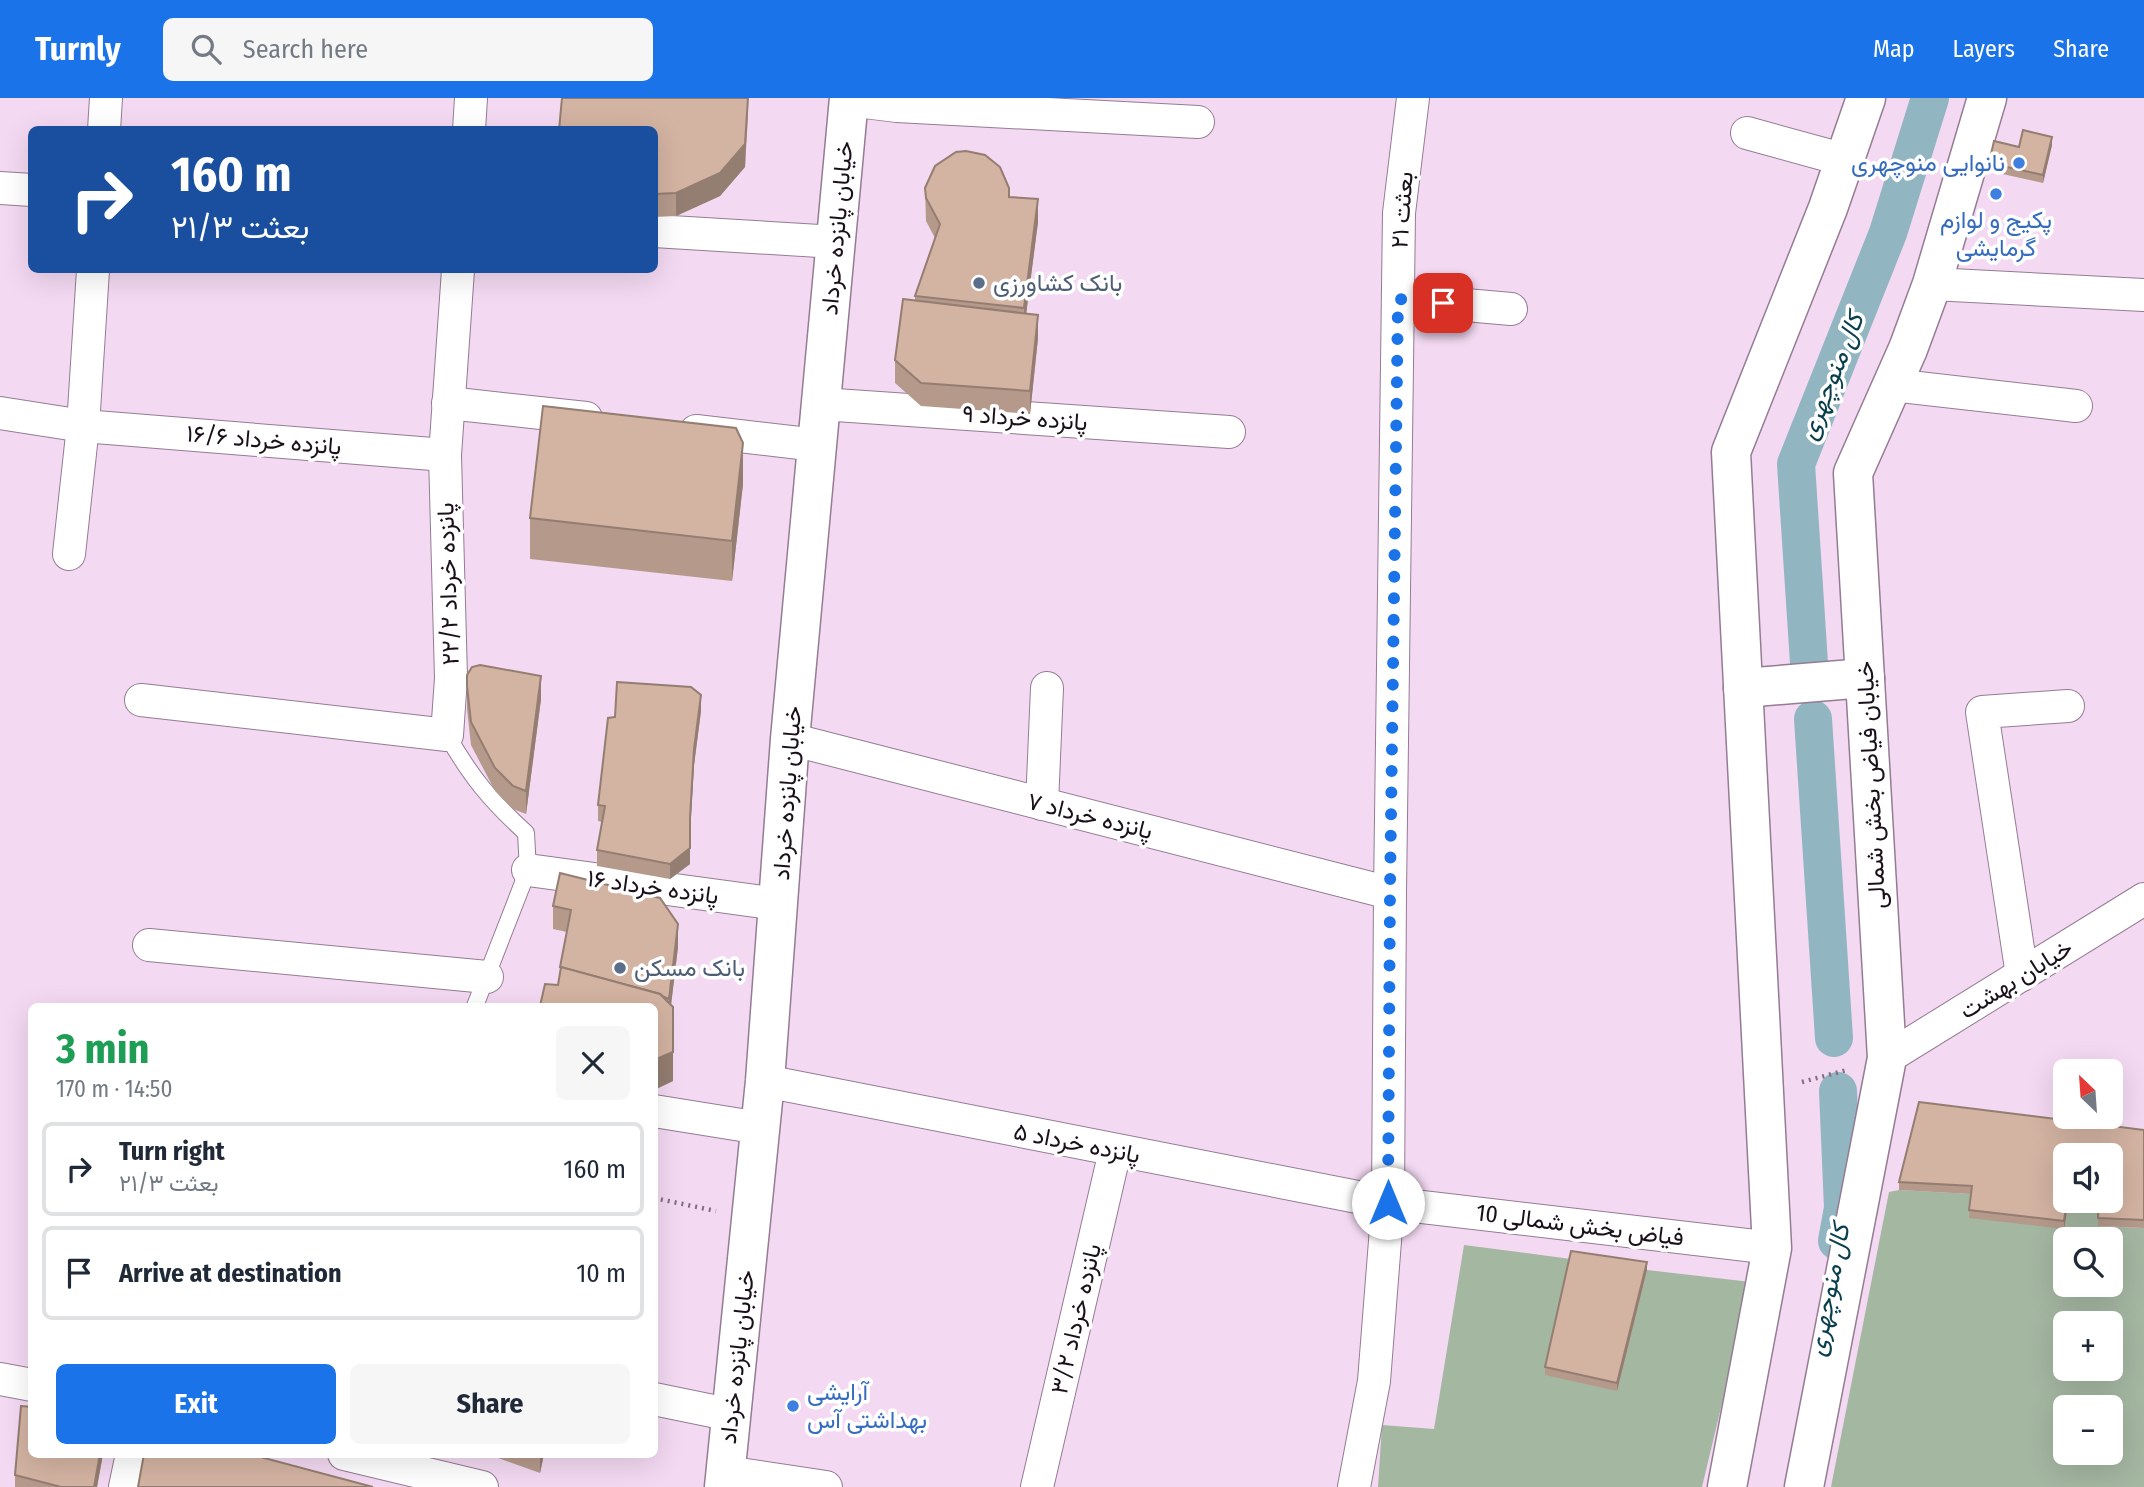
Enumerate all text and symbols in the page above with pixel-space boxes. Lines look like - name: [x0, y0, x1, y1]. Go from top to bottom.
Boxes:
- search box: [163, 18, 653, 81]
- text: Turnly: [35, 29, 121, 69]
- icon: search: [187, 30, 225, 68]
- text: Search here: [243, 34, 368, 65]
- text: Map: [1873, 35, 1915, 63]
- text: Layers: [1953, 35, 2015, 63]
- text: Share: [2053, 35, 2109, 63]
- street label: خیابان پانزده خرداد: [815, 140, 861, 316]
- text: 160 m: [171, 145, 292, 204]
- place label: نانوایی منوچهری: [1851, 149, 2005, 179]
- icon: right: [56, 154, 147, 245]
- marker: نانوایی منوچهری: [2011, 155, 2027, 171]
- street label: بعثت ۲۱: [1385, 171, 1419, 249]
- marker: پکیج و لوازم گرمایشی: [1988, 186, 2004, 202]
- place label: پکیج و لوازم گرمایشی: [1940, 206, 2052, 263]
- text: بعثت ۲۱/۳: [171, 208, 310, 246]
- place label: بانک کشاورزی: [993, 269, 1122, 298]
- pin: [1413, 273, 1473, 333]
- marker: بانک کشاورزی: [971, 275, 987, 291]
- icon: arrive: [1424, 284, 1462, 322]
- water label: کال منوچهری: [1792, 304, 1874, 445]
- street label: پانزده خرداد ۹: [961, 400, 1089, 438]
- street label: پانزده خرداد ۱۶/۶: [185, 419, 343, 463]
- street label: پانزده خرداد ۲۲/۲: [431, 502, 467, 666]
- street label: خیابان فیاض بخش شمالی: [1851, 660, 1891, 910]
- street label: خیابان پانزده خرداد: [767, 705, 809, 881]
- street label: پانزده خرداد ۷: [1024, 787, 1156, 847]
- street label: پانزده خرداد ۱۶: [585, 864, 721, 912]
- street label: خیابان بهشت: [1954, 933, 2078, 1026]
- place label: بانک مسکن: [634, 954, 745, 982]
- marker: بانک مسکن: [612, 960, 628, 976]
- text: 3 min: [56, 1024, 150, 1074]
- button: close: [556, 1026, 630, 1100]
- north arrow: [2053, 1059, 2123, 1129]
- map controls: [2053, 1059, 2123, 1465]
- text: 170 m · 14:50: [56, 1075, 172, 1103]
- street label: پانزده خرداد ۵: [1011, 1117, 1143, 1171]
- text: Turn right: [119, 1136, 225, 1167]
- button: sound: [2053, 1143, 2123, 1213]
- icon: right: [60, 1150, 98, 1188]
- text: 160 m: [563, 1154, 626, 1185]
- position arrow: [1351, 1166, 1425, 1240]
- text: بعثت ۲۱/۳: [119, 1169, 219, 1197]
- street label: فیاض بخش شمالی 10: [1474, 1198, 1686, 1252]
- water label: کال منوچهری: [1801, 1217, 1859, 1359]
- button: search: [2053, 1227, 2123, 1297]
- street label: پانزده خرداد ۳/۲: [1045, 1241, 1109, 1397]
- icon: arrive: [60, 1254, 98, 1292]
- text: Arrive at destination: [119, 1258, 342, 1289]
- text: 10 m: [576, 1258, 626, 1289]
- street label: خیابان پانزده خرداد: [714, 1269, 762, 1446]
- button: +: [2053, 1311, 2123, 1381]
- button: Exit: [56, 1364, 336, 1444]
- button: Share: [350, 1364, 630, 1444]
- place label: آرایشی بهداشتی آس: [807, 1378, 927, 1435]
- button: −: [2053, 1395, 2123, 1465]
- marker: آرایشی بهداشتی آس: [785, 1398, 801, 1414]

